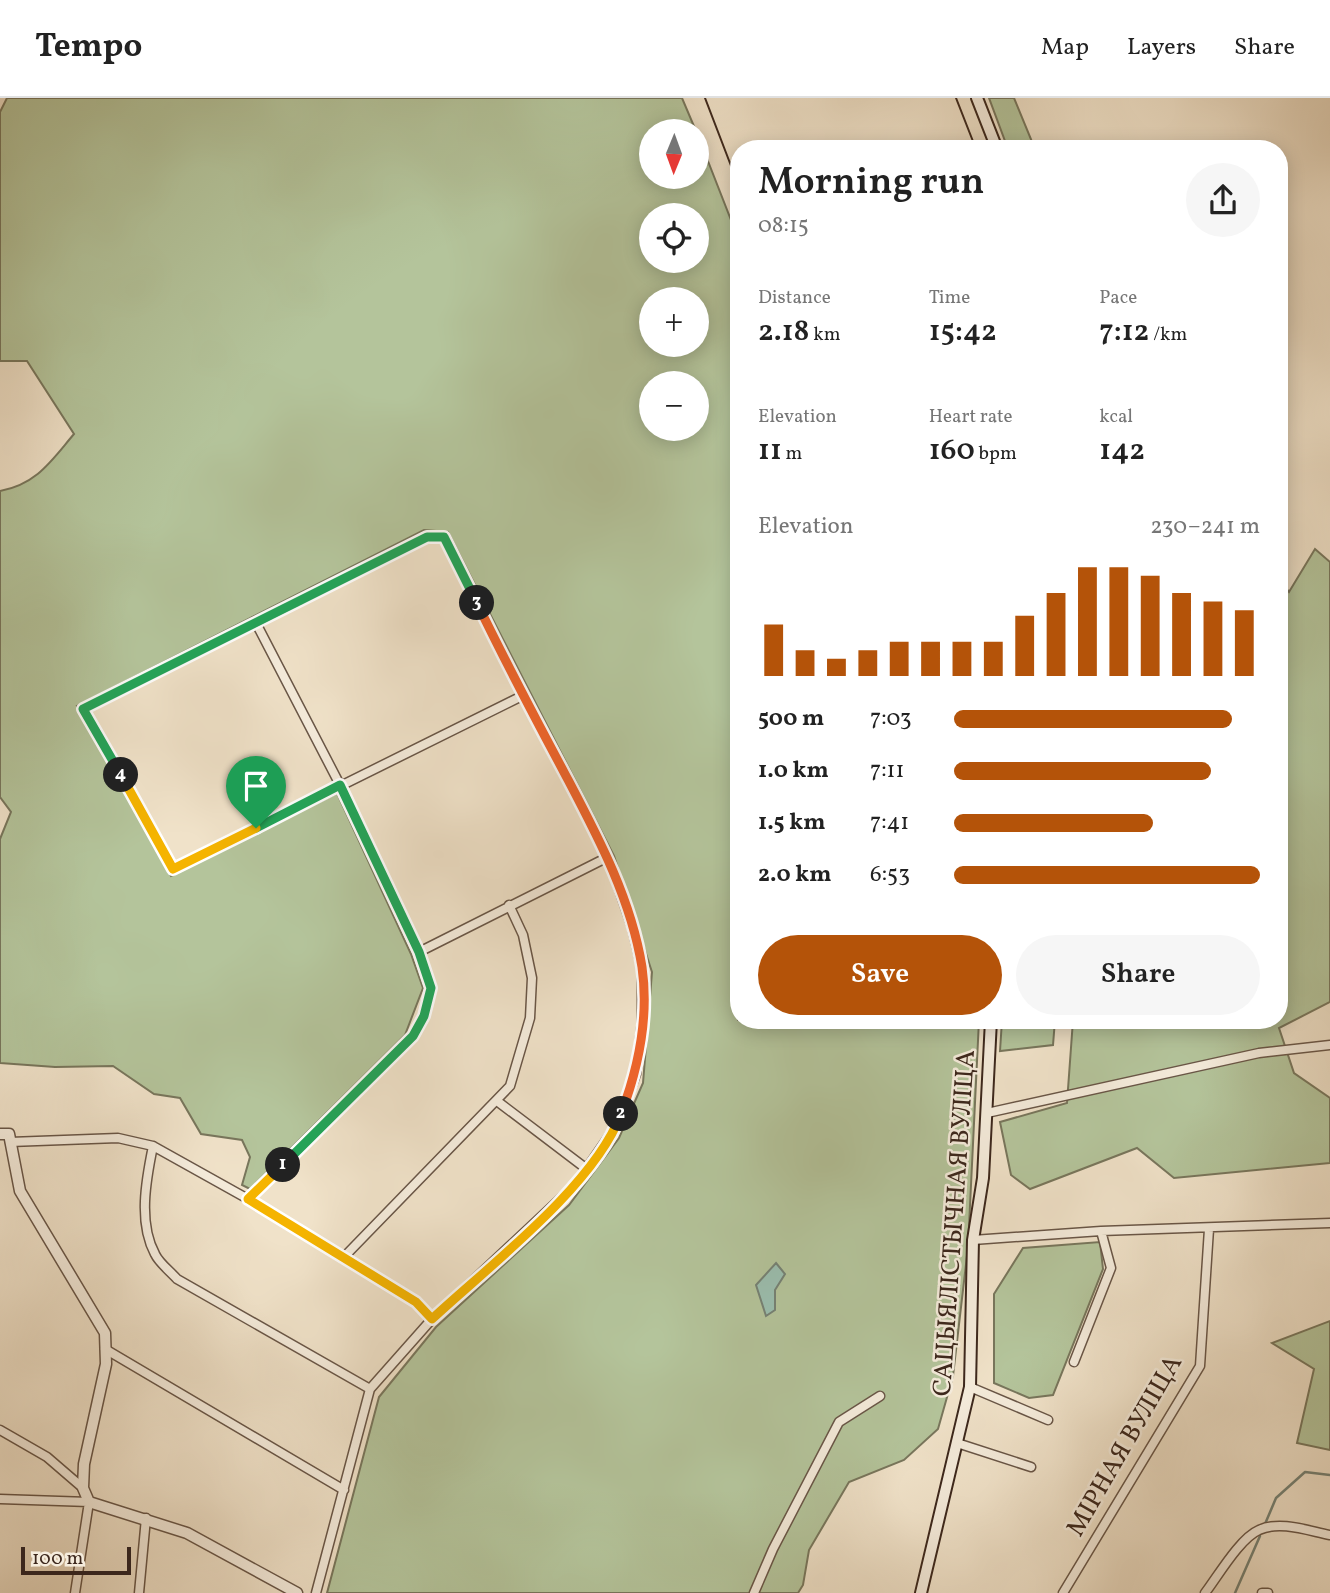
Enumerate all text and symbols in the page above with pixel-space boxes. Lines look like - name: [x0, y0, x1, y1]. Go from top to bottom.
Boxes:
- text: Tempo: [35, 25, 142, 71]
- text: Map: [1041, 31, 1089, 65]
- text: Layers: [1127, 31, 1196, 65]
- text: Share: [1234, 31, 1295, 65]
- north arrow: [639, 119, 709, 189]
- map controls: [639, 119, 709, 441]
- text: Morning run: [758, 157, 984, 210]
- button: share: [1186, 163, 1260, 237]
- button: locate: [639, 203, 709, 273]
- text: 08:15: [758, 210, 809, 242]
- text: Distance: [758, 285, 831, 311]
- text: Time: [929, 285, 970, 311]
- text: Pace: [1099, 285, 1137, 311]
- button: +: [639, 287, 709, 357]
- text: 2.18: [758, 311, 810, 353]
- text: 15:42: [929, 311, 997, 353]
- text: 7:12: [1099, 311, 1149, 353]
- text: km: [810, 322, 841, 348]
- text: /km: [1149, 322, 1187, 348]
- button: −: [639, 371, 709, 441]
- text: Elevation: [758, 404, 837, 430]
- text: Heart rate: [929, 404, 1013, 430]
- text: kcal: [1099, 404, 1133, 430]
- text: 11: [758, 430, 782, 472]
- text: 160: [929, 430, 975, 472]
- text: 142: [1099, 430, 1145, 472]
- text: m: [782, 441, 802, 467]
- text: bpm: [975, 441, 1017, 467]
- text: Elevation: [758, 511, 854, 543]
- text: 230–241 m: [1150, 511, 1260, 543]
- pin: 3: [460, 586, 494, 620]
- text: 3: [472, 589, 481, 615]
- text: 500 m: [758, 703, 824, 735]
- text: 7:03: [870, 703, 912, 735]
- text: 1.0 km: [758, 755, 829, 787]
- text: 7:11: [870, 755, 904, 787]
- pin: [226, 756, 286, 828]
- pin: 4: [104, 758, 138, 792]
- text: 4: [115, 761, 126, 787]
- icon: arrive: [237, 767, 275, 805]
- text: 1.5 km: [758, 807, 825, 839]
- text: 7:41: [870, 807, 909, 839]
- text: 2.0 km: [758, 859, 831, 891]
- text: 6:53: [870, 859, 910, 891]
- button: Save: [758, 935, 1002, 1015]
- button: Share: [1016, 935, 1260, 1015]
- street label: САЦЫЯЛІСТЫЧНАЯ ВУЛІЦА: [925, 1049, 985, 1397]
- pin: 2: [604, 1096, 638, 1132]
- text: 2: [616, 1100, 625, 1126]
- pin: 1: [266, 1148, 300, 1182]
- text: 1: [279, 1151, 286, 1177]
- street label: МІРНАЯ ВУЛІЦА: [1058, 1349, 1192, 1543]
- scale bar: [21, 1544, 131, 1576]
- text: 100 m: [32, 1546, 83, 1572]

